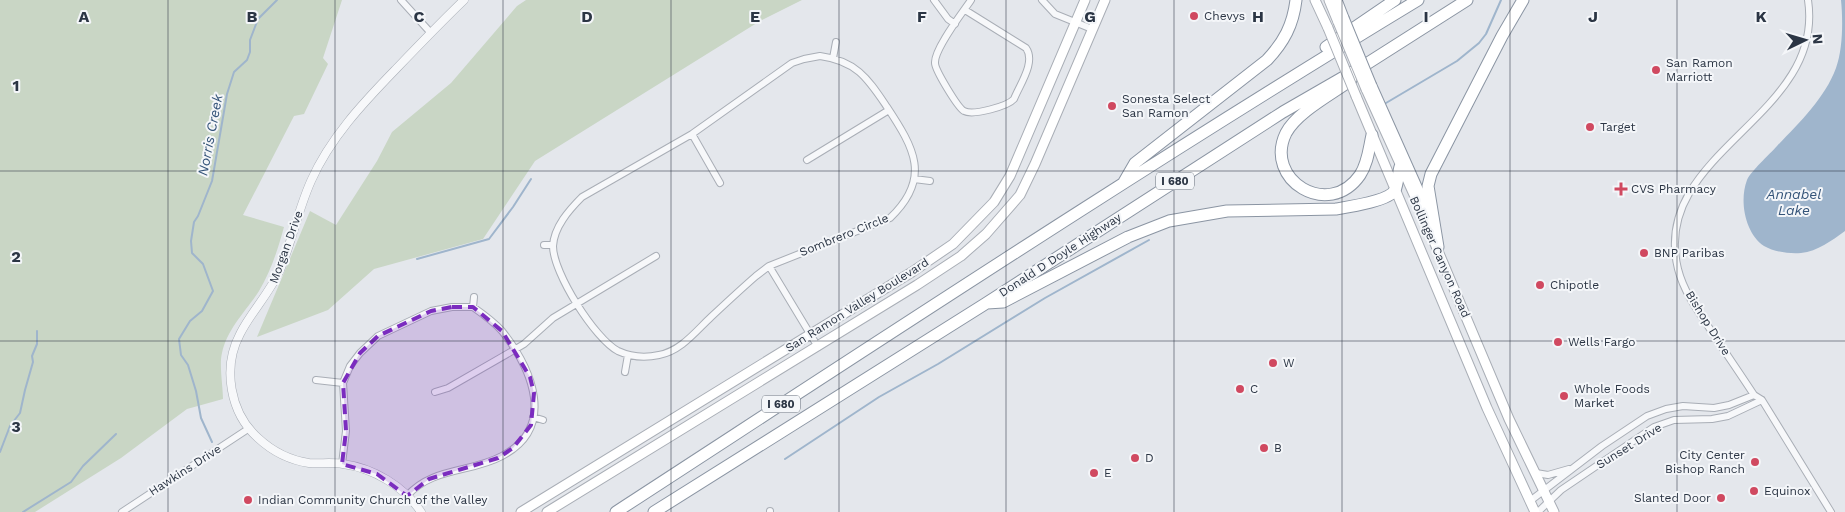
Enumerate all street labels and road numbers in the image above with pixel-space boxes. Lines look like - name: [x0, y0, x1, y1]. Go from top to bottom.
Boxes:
- road number: I 680: [1156, 172, 1194, 190]
- street label: Bollinger Canyon Road: [1407, 194, 1473, 320]
- street label: Morgan Drive: [266, 209, 306, 285]
- street label: Donald D Doyle Highway: [996, 210, 1124, 300]
- street label: Sombrero Circle: [797, 211, 891, 259]
- street label: San Ramon Valley Boulevard: [783, 255, 931, 355]
- street label: Bishop Drive: [1683, 288, 1733, 358]
- road number: I 680: [762, 396, 800, 412]
- street label: Sunset Drive: [1594, 420, 1664, 472]
- street label: Hawkins Drive: [146, 441, 224, 499]

